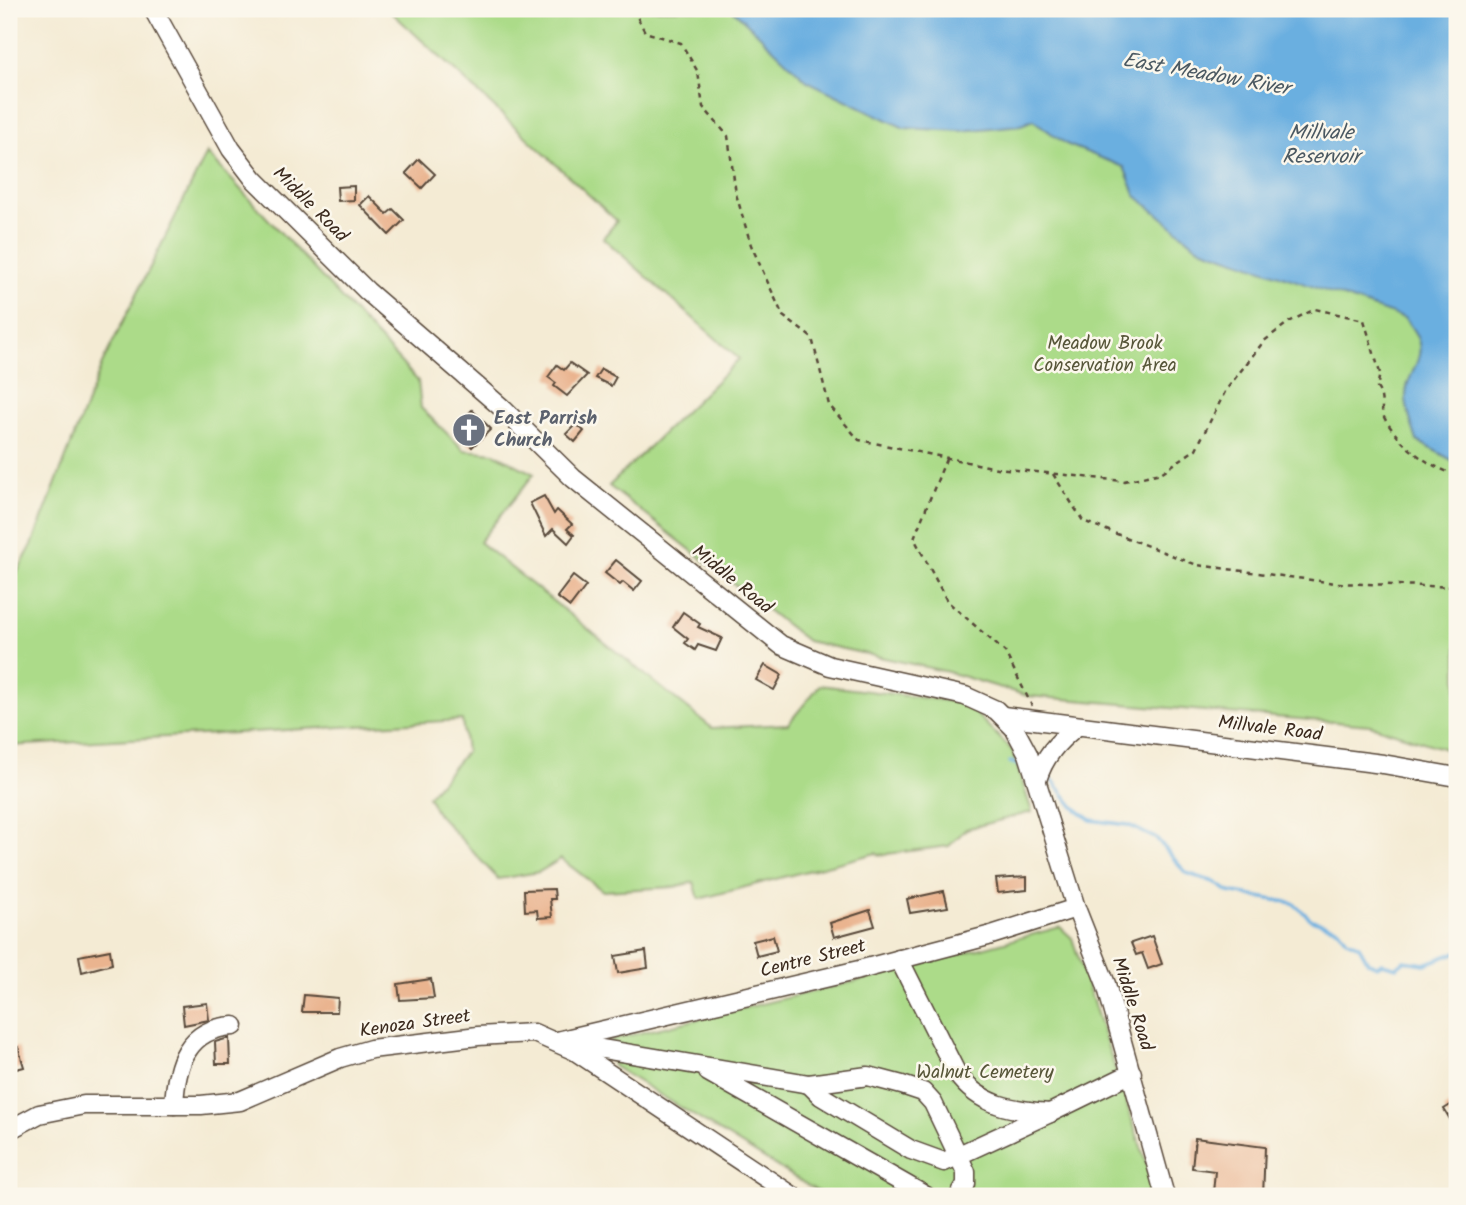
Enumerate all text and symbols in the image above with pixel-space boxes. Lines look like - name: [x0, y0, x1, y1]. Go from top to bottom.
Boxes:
- water label: East Meadow River: [1120, 44, 1296, 107]
- water label: Millvale Reservoir: [1282, 117, 1364, 174]
- street label: Middle Road: [265, 160, 355, 250]
- park label: Meadow Brook Conservation Area: [1033, 329, 1177, 381]
- place label: East Parrish Church: [494, 404, 598, 456]
- church icon: East Parrish Church: [450, 411, 488, 449]
- street label: Middle Road: [685, 538, 780, 623]
- street label: Millvale Road: [1216, 708, 1324, 750]
- street label: Centre Street: [757, 931, 870, 987]
- street label: Middle Road: [1103, 953, 1161, 1055]
- street label: Kenoza Street: [358, 1001, 473, 1047]
- park label: Walnut Cemetery: [916, 1058, 1055, 1088]

